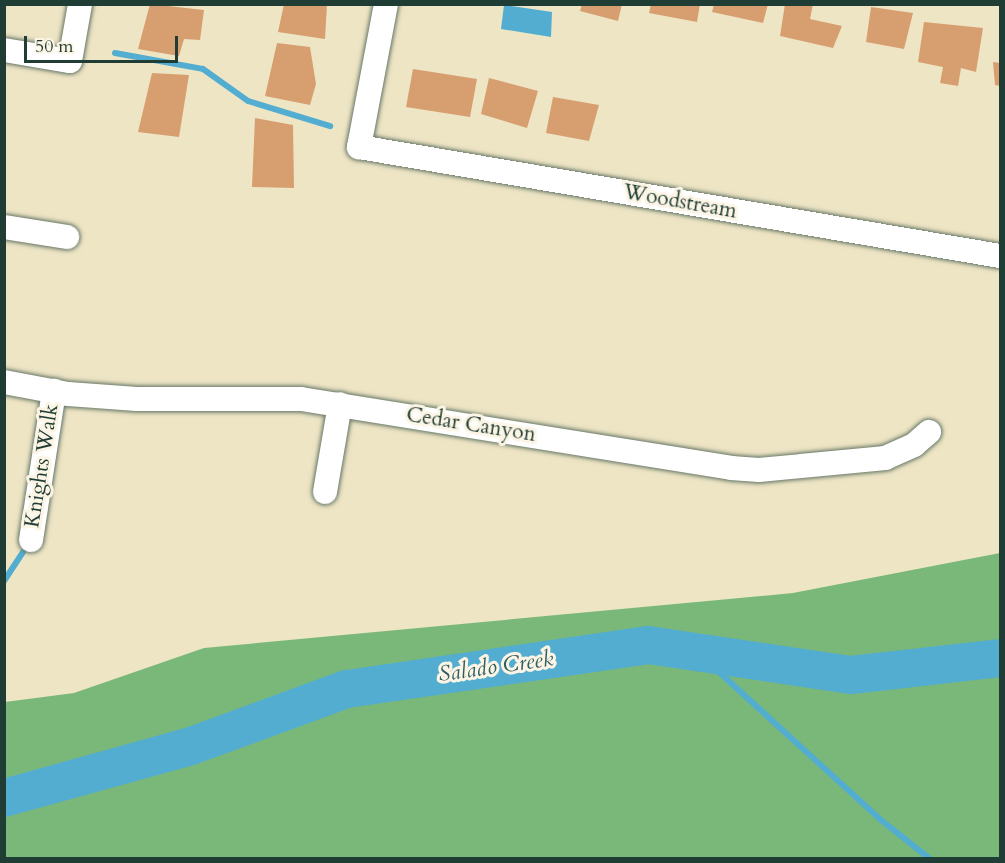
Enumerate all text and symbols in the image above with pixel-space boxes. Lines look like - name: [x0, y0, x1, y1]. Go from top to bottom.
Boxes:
- scale bar: [27, 24, 182, 62]
- text: 50 m: [35, 34, 74, 59]
- street label: Woodstream: [621, 180, 739, 224]
- street label: Knights Walk: [20, 402, 64, 530]
- street label: Cedar Canyon: [405, 402, 537, 448]
- water label: Salado Creek: [437, 646, 555, 688]

